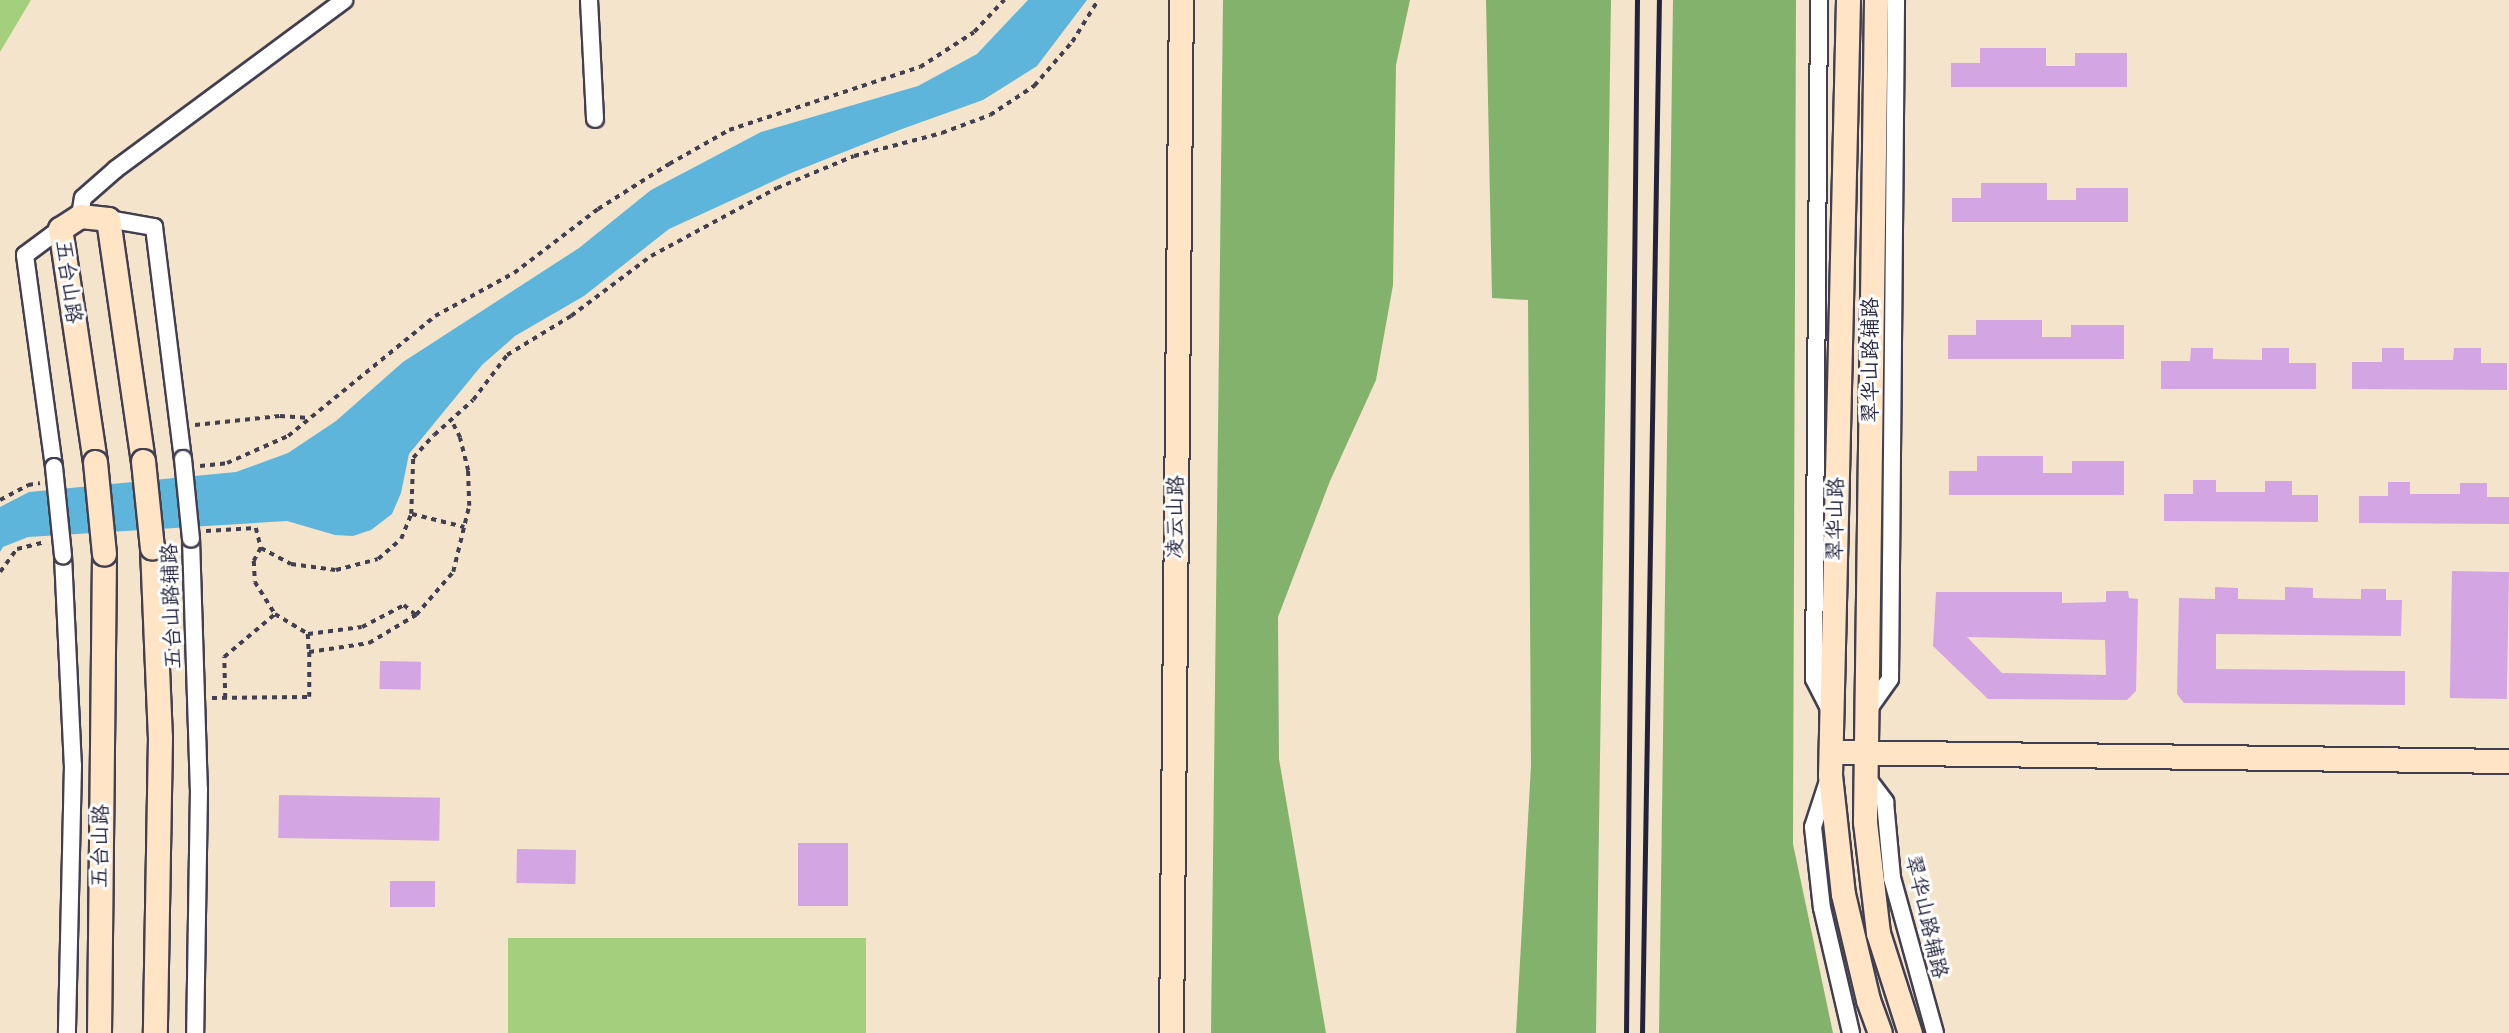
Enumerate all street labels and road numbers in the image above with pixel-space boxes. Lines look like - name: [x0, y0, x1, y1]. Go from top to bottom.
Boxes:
- street label: 五台山路: [50, 239, 86, 325]
- street label: 翠华山路辅路: [1858, 297, 1884, 423]
- street label: 凌云山路: [1163, 475, 1189, 559]
- street label: 翠华山路: [1823, 477, 1849, 561]
- street label: 五台山路辅路: [157, 543, 187, 669]
- street label: 五台山路: [88, 804, 114, 888]
- street label: 翠华山路辅路: [1900, 853, 1952, 981]

